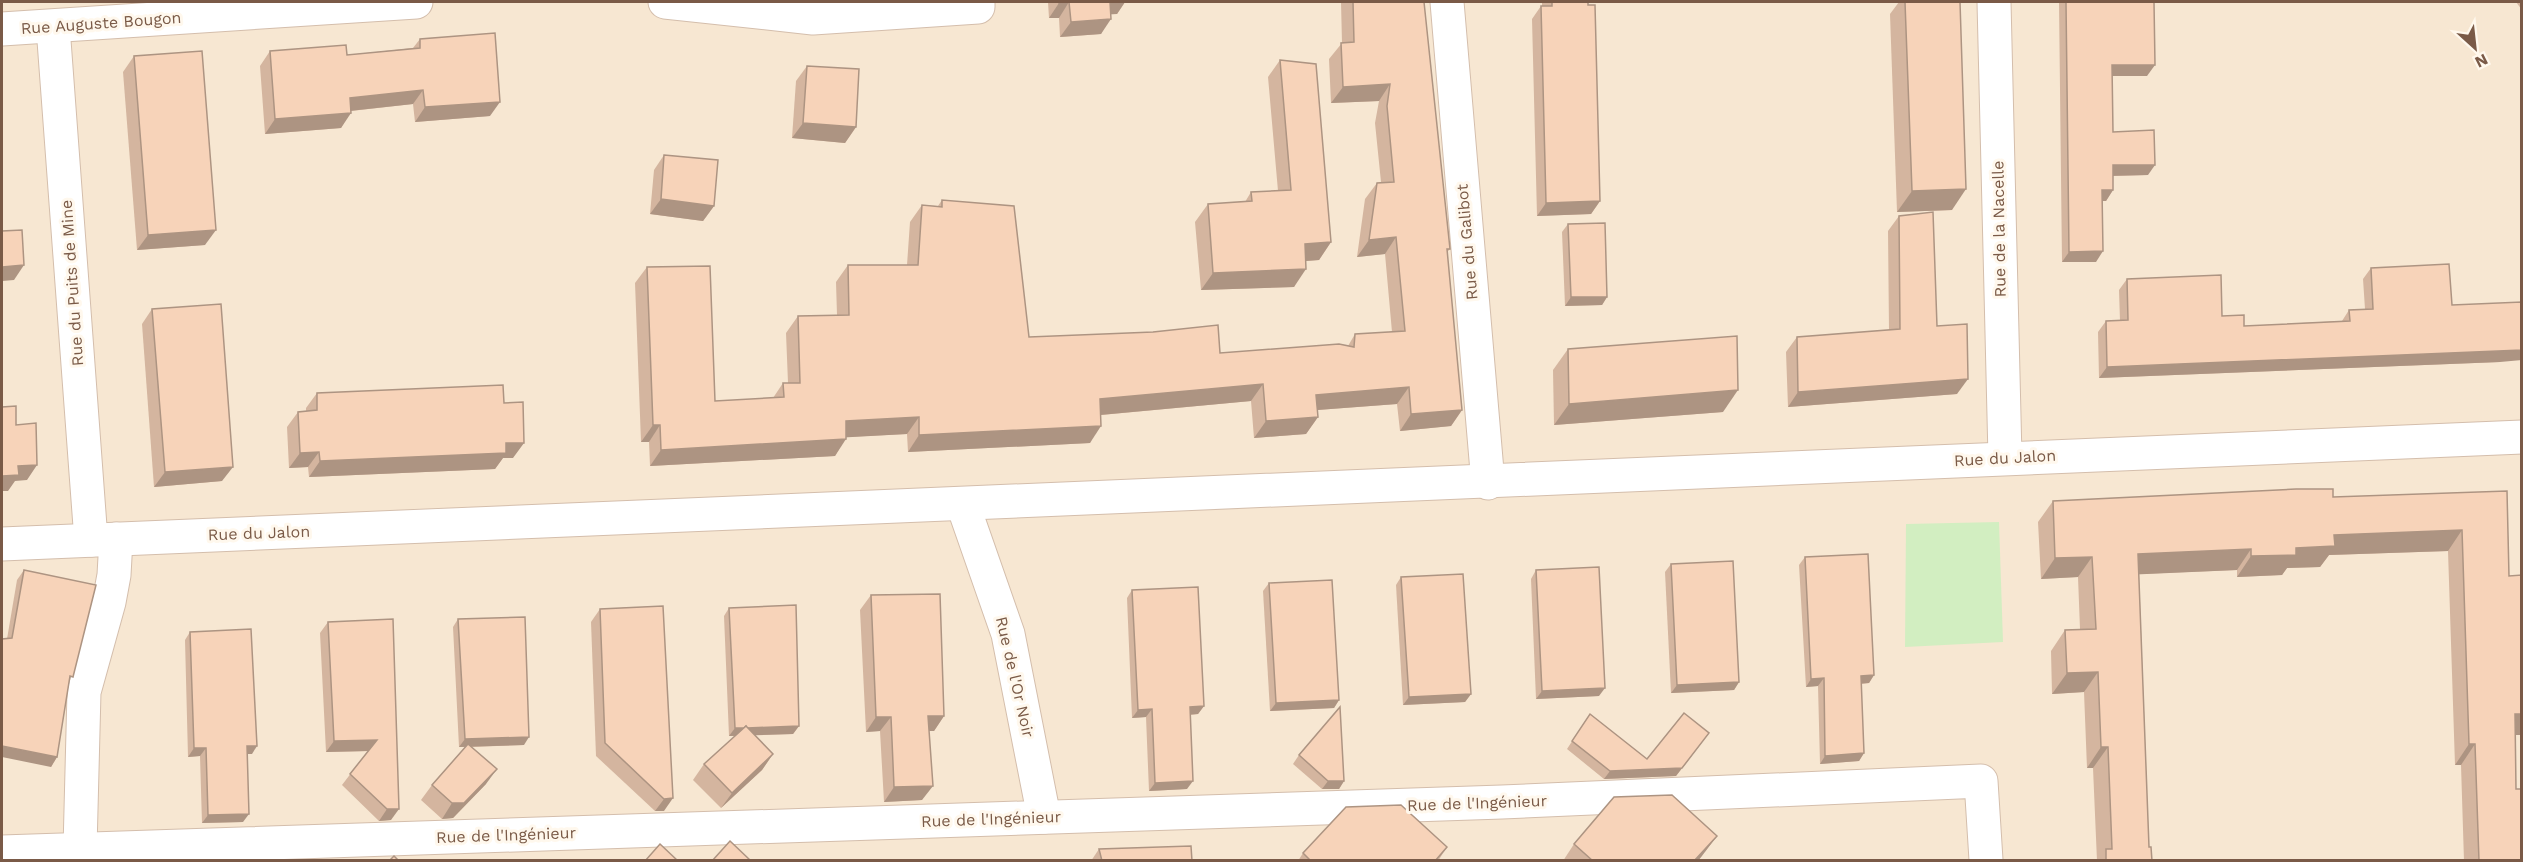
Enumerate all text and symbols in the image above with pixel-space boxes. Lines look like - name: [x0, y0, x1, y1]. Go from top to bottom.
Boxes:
- street label: Rue Auguste Bougon: [20, 8, 182, 38]
- north arrow: [2445, 18, 2505, 78]
- text: N: [2472, 50, 2491, 72]
- street label: Rue de la Nacelle: [1988, 160, 2010, 298]
- street label: Rue du Galibot: [1452, 183, 1482, 301]
- street label: Rue du Puits de Mine: [57, 199, 87, 367]
- street label: Rue du Jalon: [1953, 446, 2057, 470]
- street label: Rue du Jalon: [208, 522, 310, 544]
- street label: Rue de l'Or Noir: [992, 615, 1038, 740]
- street label: Rue de l'Ingénieur: [1407, 791, 1548, 815]
- street label: Rue de l'Ingénieur: [921, 807, 1062, 831]
- street label: Rue de l'Ingénieur: [436, 823, 577, 847]

